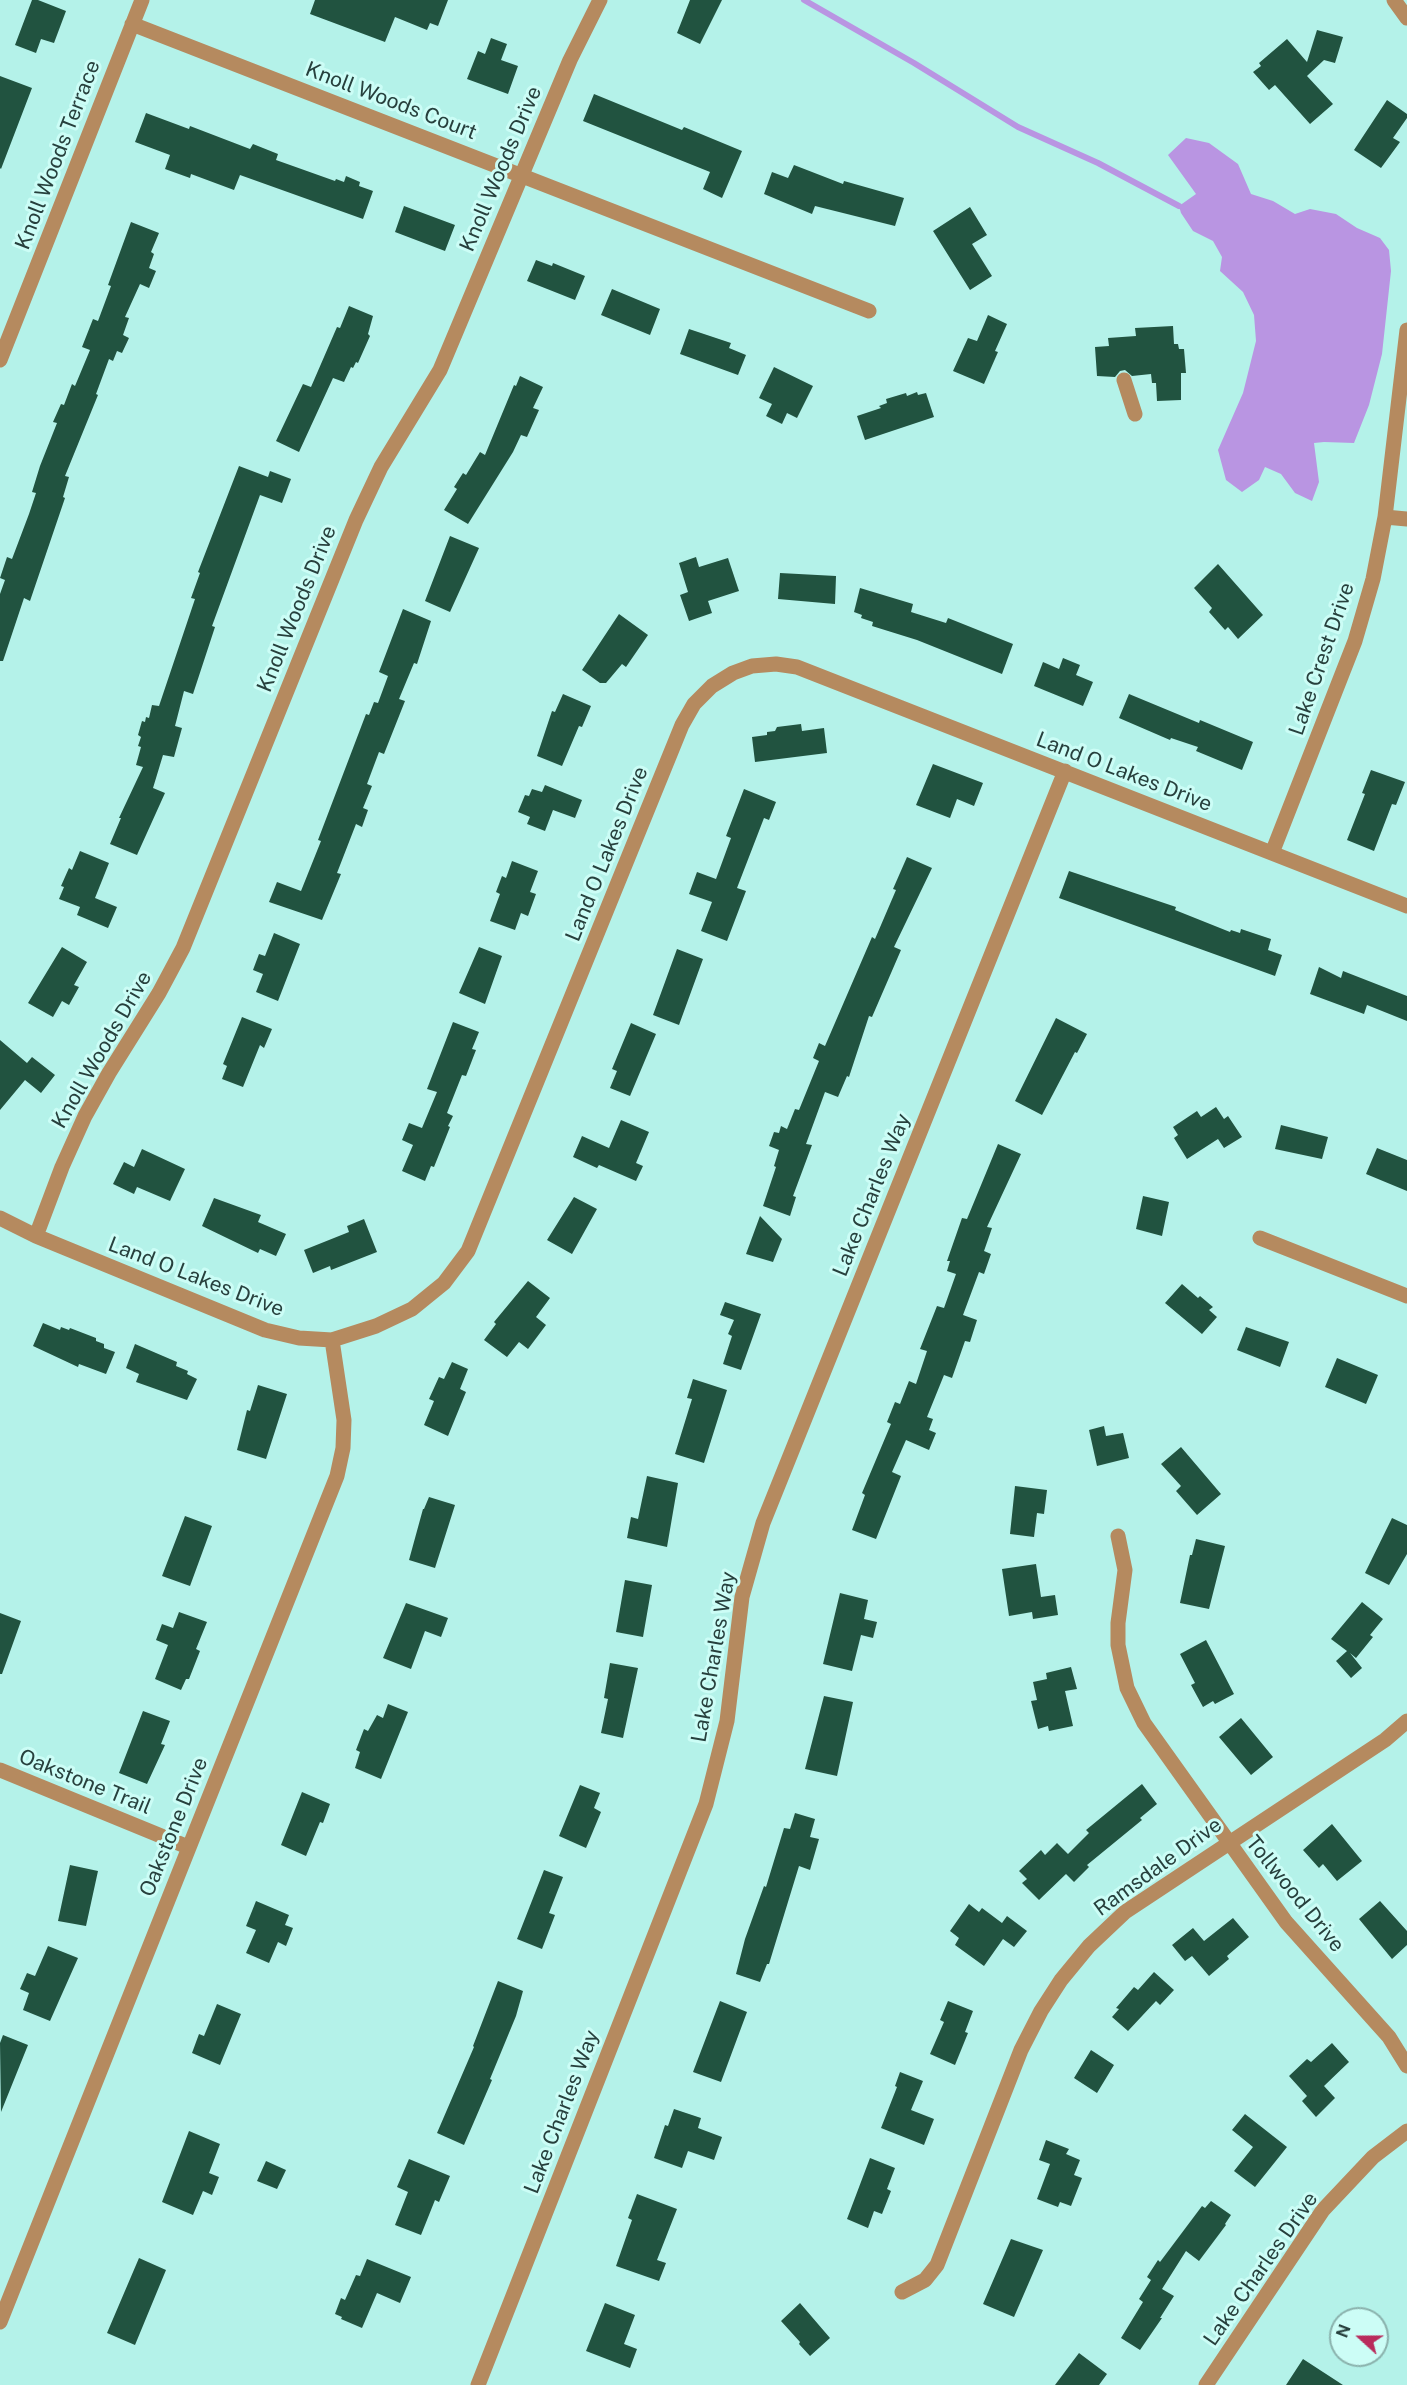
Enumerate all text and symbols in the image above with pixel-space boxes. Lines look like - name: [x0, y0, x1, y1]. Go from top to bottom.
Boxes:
- street label: Knoll Woods Terrace: [10, 57, 106, 253]
- street label: Knoll Woods Court: [302, 57, 480, 145]
- street label: Knoll Woods Drive: [455, 83, 547, 255]
- street label: Knoll Woods Drive: [252, 522, 342, 696]
- street label: Lake Crest Drive: [1284, 579, 1360, 739]
- street label: Land O Lakes Drive: [1033, 727, 1215, 817]
- street label: Land O Lakes Drive: [560, 763, 654, 945]
- street label: Knoll Woods Drive: [47, 967, 157, 1133]
- street label: Lake Charles Way: [828, 1110, 916, 1280]
- street label: Land O Lakes Drive: [105, 1232, 287, 1322]
- street label: Lake Charles Way: [687, 1570, 741, 1744]
- street label: Oakstone Trail: [15, 1744, 155, 1820]
- street label: Oakstone Drive: [135, 1754, 213, 1900]
- street label: Ramsdale Drive: [1089, 1812, 1227, 1922]
- street label: Tollwood Drive: [1240, 1831, 1350, 1957]
- street label: Lake Charles Way: [519, 2027, 605, 2197]
- street label: Lake Charles Drive: [1199, 2187, 1323, 2351]
- north arrow: [1329, 2307, 1389, 2367]
- text: N: [1332, 2322, 1355, 2340]

